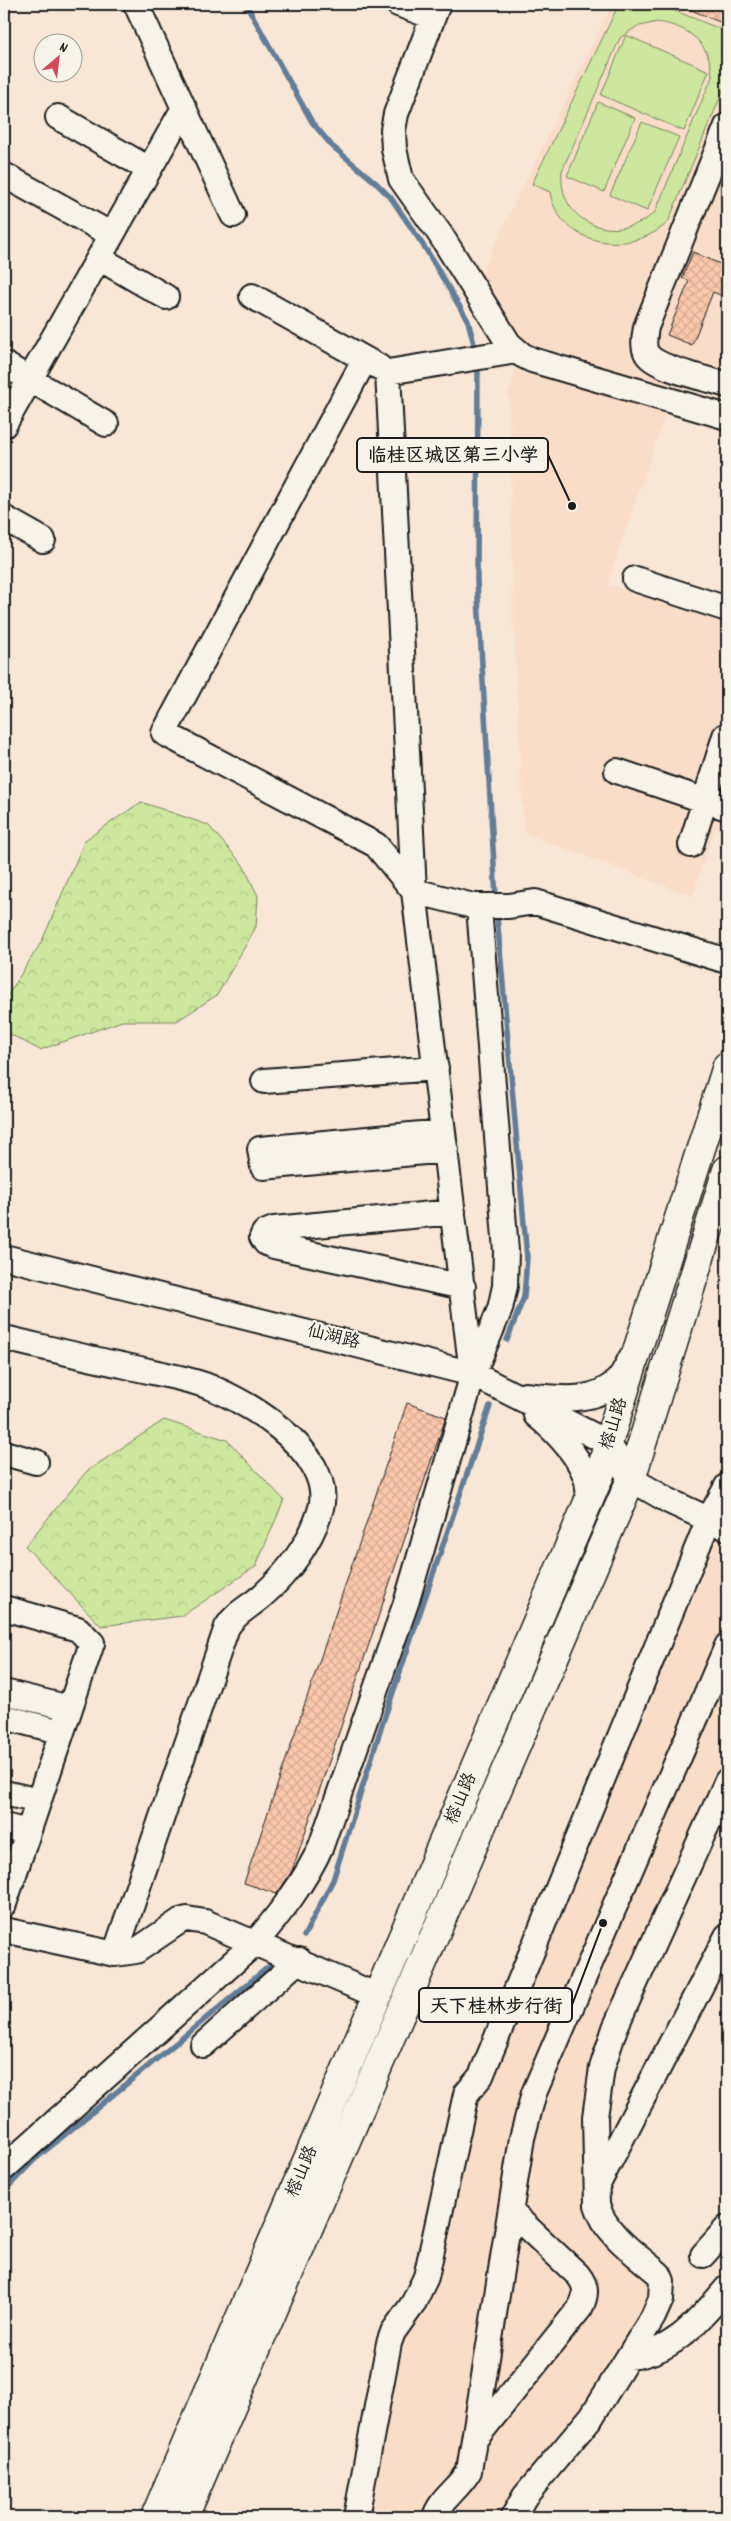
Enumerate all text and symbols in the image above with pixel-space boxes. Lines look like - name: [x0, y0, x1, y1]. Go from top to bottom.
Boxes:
- north arrow: [32, 32, 82, 82]
- text: N: [55, 38, 71, 59]
- callout: 临桂区城区第三小学: [357, 438, 548, 472]
- text: 临桂区城区第三小学: [367, 444, 539, 471]
- street label: 仙湖路: [304, 1319, 362, 1357]
- street label: 榕山路: [595, 1395, 635, 1453]
- street label: 榕山路: [440, 1769, 484, 1829]
- callout: 天下桂林步行街: [419, 1988, 572, 2022]
- text: 天下桂林步行街: [429, 1995, 563, 2022]
- street label: 榕山路: [281, 2142, 325, 2202]

